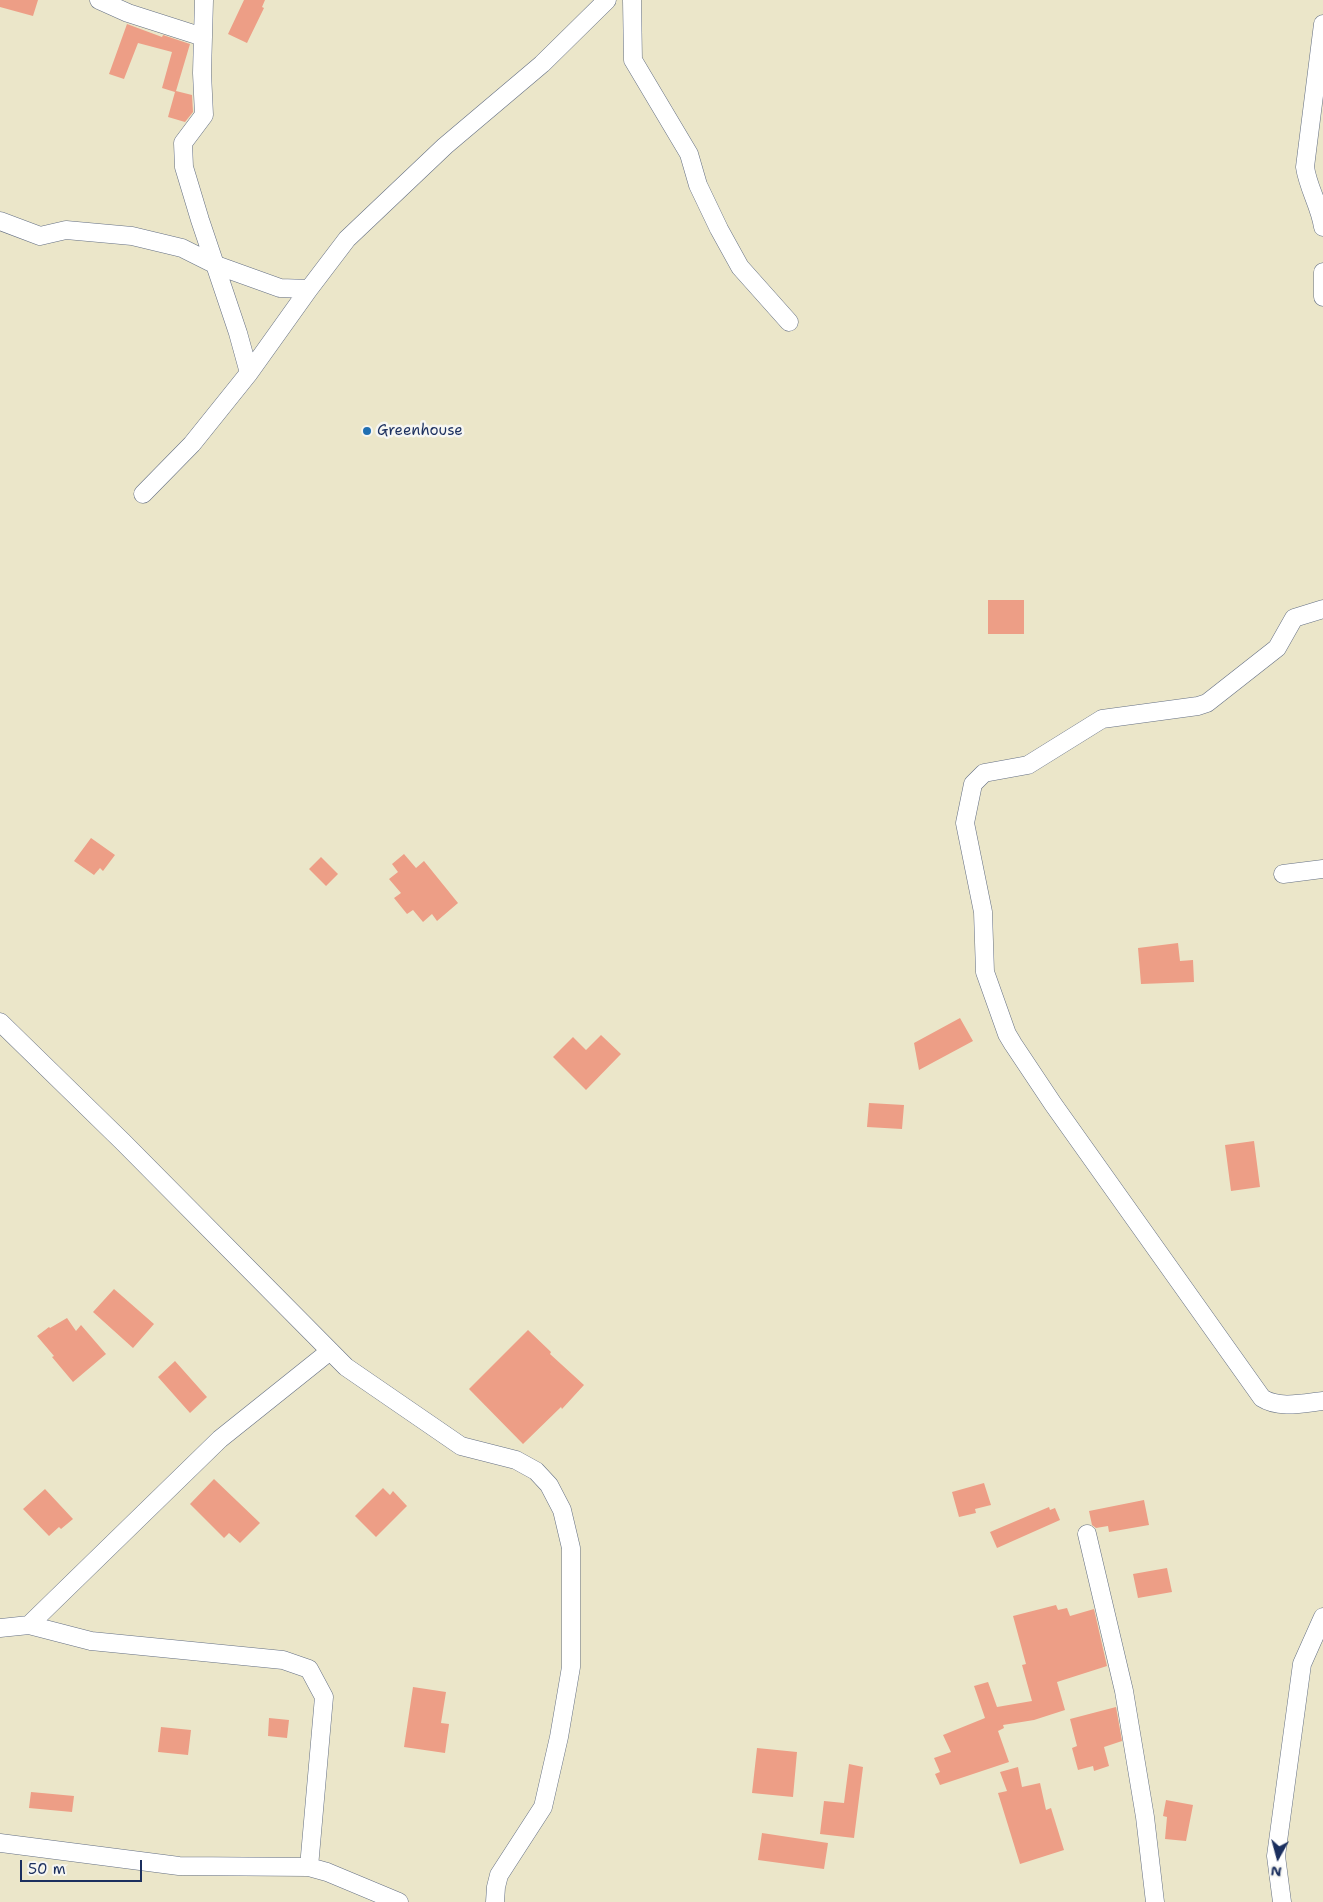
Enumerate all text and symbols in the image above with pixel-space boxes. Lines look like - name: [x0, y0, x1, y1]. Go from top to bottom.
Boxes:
- place label: Greenhouse: [377, 422, 463, 440]
- marker: Greenhouse: [361, 425, 373, 437]
- north arrow: [1253, 1832, 1303, 1882]
- scale bar: [22, 1850, 145, 1882]
- text: 50 m: [28, 1859, 66, 1879]
- text: N: [1270, 1862, 1283, 1881]

